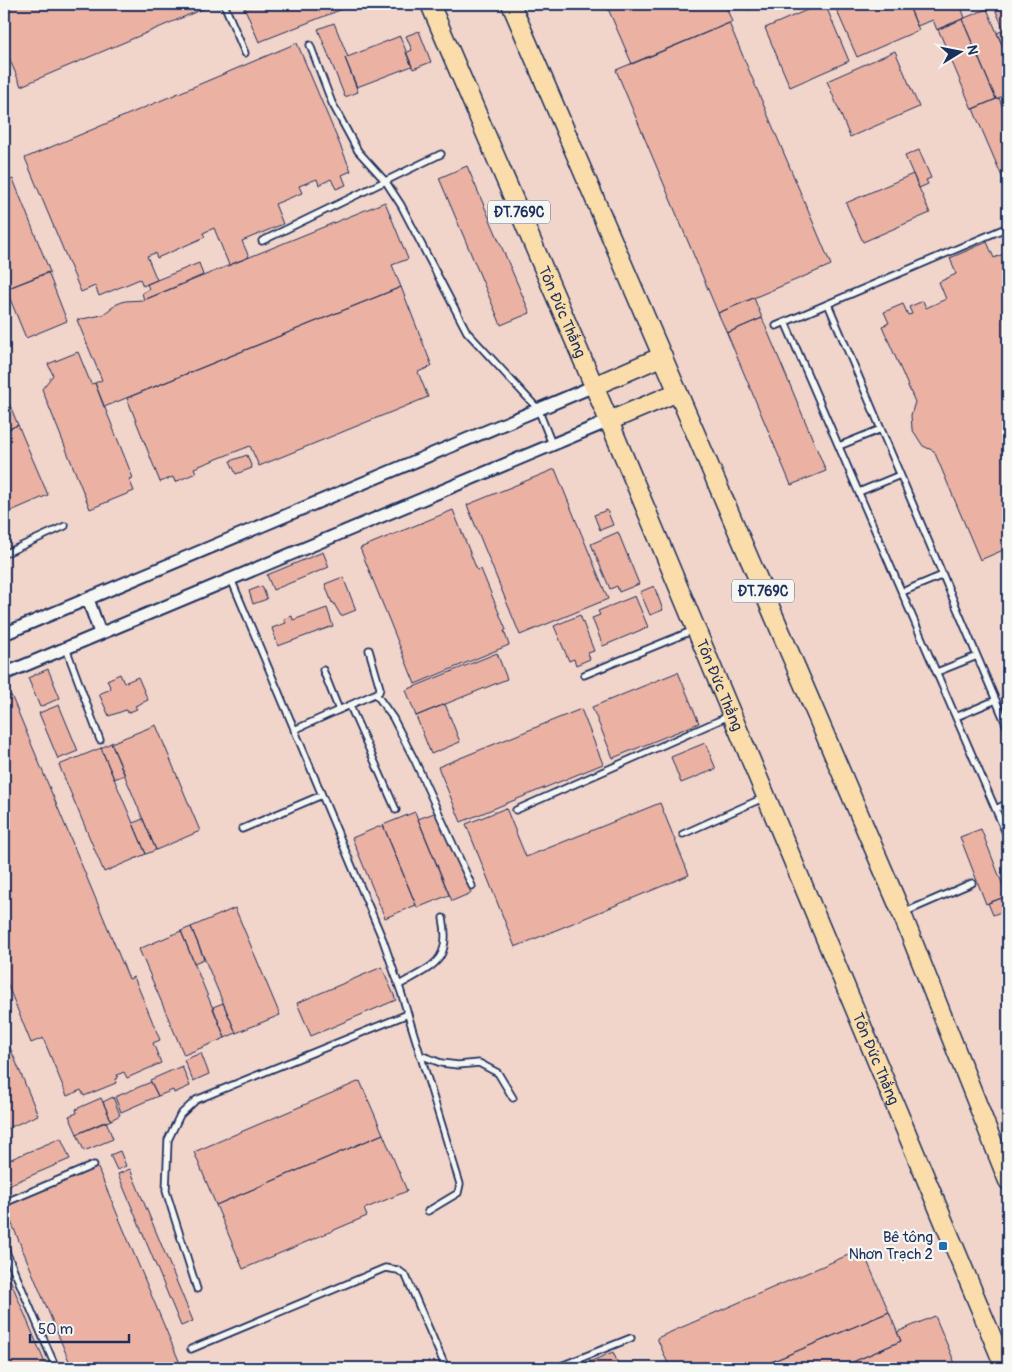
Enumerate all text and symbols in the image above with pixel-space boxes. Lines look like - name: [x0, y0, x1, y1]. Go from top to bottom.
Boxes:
- north arrow: [934, 28, 984, 78]
- text: N: [963, 44, 982, 56]
- road number: ĐT.769C: [488, 200, 550, 223]
- street label: Tôn Đức Thắng: [534, 263, 590, 360]
- road number: ĐT.769C: [732, 580, 794, 602]
- street label: Tôn Đức Thắng: [692, 636, 747, 734]
- street label: Tôn Đức Thắng: [848, 1010, 903, 1107]
- place label: Bê tông Nhơn Trạch 2: [849, 1228, 933, 1264]
- marker: Bê tông Nhơn Trạch 2: [937, 1240, 949, 1252]
- scale bar: [30, 1312, 129, 1344]
- text: 50 m: [38, 1320, 73, 1339]

